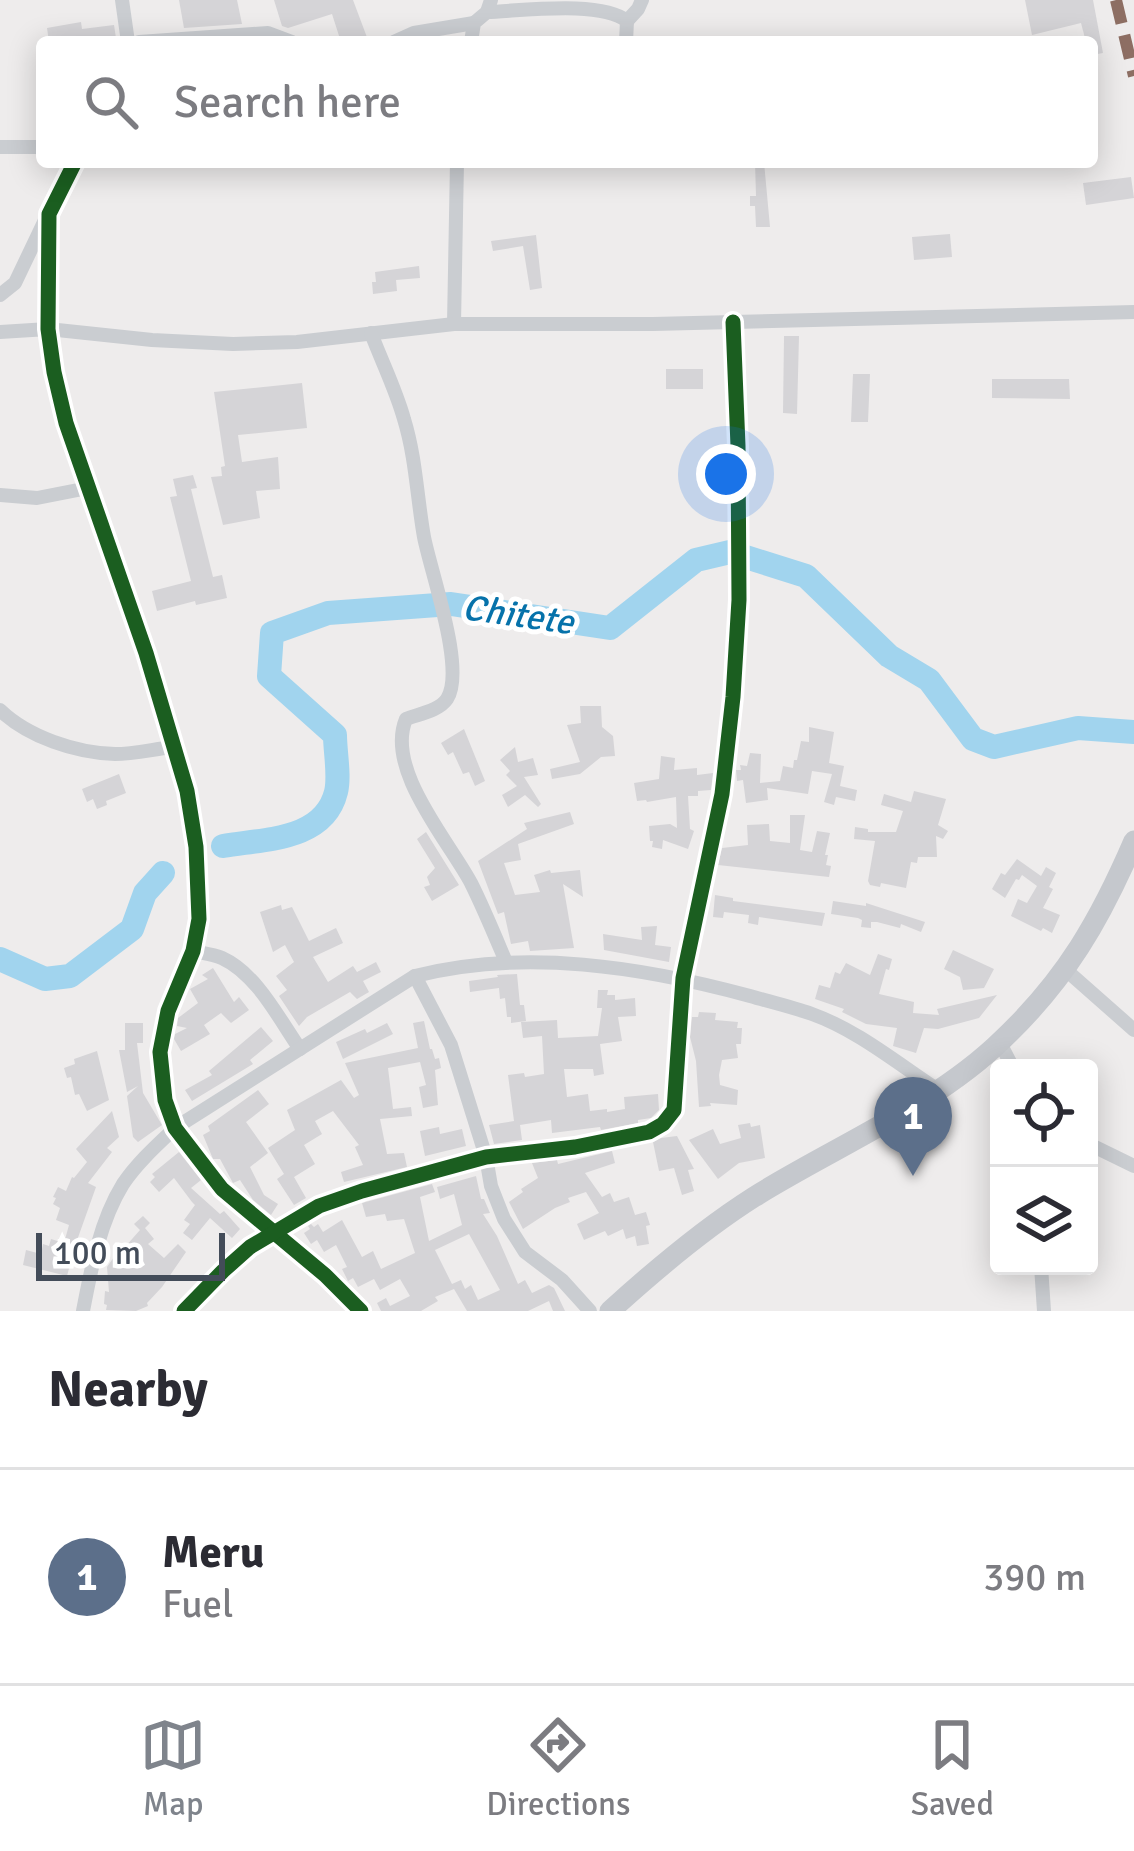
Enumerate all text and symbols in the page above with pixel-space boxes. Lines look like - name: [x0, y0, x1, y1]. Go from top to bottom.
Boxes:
- search box: [36, 36, 1098, 168]
- icon: search: [78, 69, 144, 135]
- text: Search here: [174, 75, 401, 130]
- your location: [696, 444, 756, 504]
- water label: Chitete: [460, 585, 578, 645]
- map controls: [990, 1059, 1098, 1275]
- button: locate: [990, 1059, 1098, 1167]
- pin: 1: [874, 1077, 952, 1176]
- button: layers: [990, 1167, 1098, 1275]
- scale bar: [36, 1227, 225, 1280]
- text: 100 m: [54, 1233, 141, 1274]
- text: Nearby: [48, 1358, 208, 1421]
- text: Meru: [162, 1525, 264, 1580]
- text: 1: [76, 1553, 98, 1601]
- text: 390 m: [983, 1553, 1086, 1601]
- text: Fuel: [162, 1580, 234, 1628]
- tab: Map: [140, 1712, 206, 1825]
- tab: Directions: [486, 1712, 631, 1825]
- tab: Saved: [911, 1712, 994, 1825]

